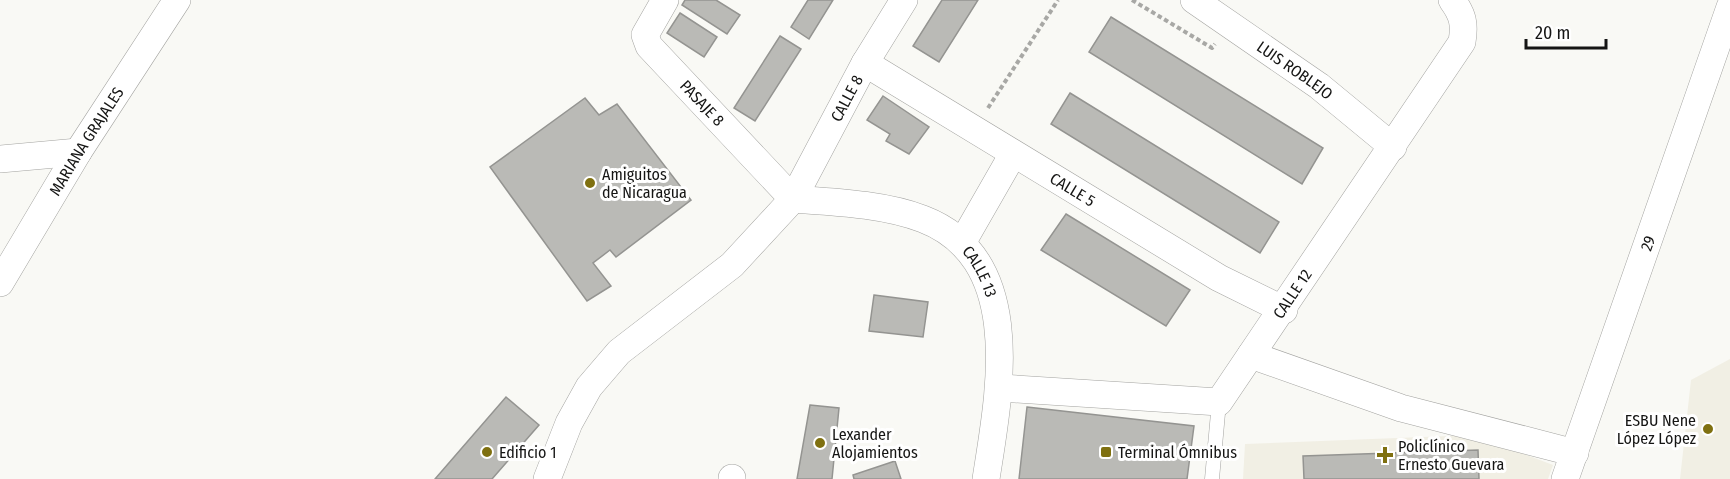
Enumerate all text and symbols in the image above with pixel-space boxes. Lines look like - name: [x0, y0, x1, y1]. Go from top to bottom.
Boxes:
- scale bar: [1526, 12, 1606, 50]
- text: 20 m: [1535, 22, 1570, 44]
- street label: LUIS ROBLEJO: [1253, 37, 1337, 104]
- street label: CALLE 8: [827, 72, 867, 125]
- street label: PASAJE 8: [676, 76, 728, 130]
- street label: MARIANA GRAJALES: [45, 83, 128, 199]
- place label: Amiguitos de Nicaragua: [602, 165, 687, 202]
- street label: CALLE 5: [1046, 169, 1098, 211]
- marker: Amiguitos de Nicaragua: [583, 176, 597, 190]
- street label: 29: [1637, 233, 1659, 253]
- street label: CALLE 13: [958, 242, 1001, 299]
- street label: CALLE 12: [1269, 266, 1316, 322]
- place label: ESBU Nene López López: [1617, 411, 1696, 448]
- marker: ESBU Nene López López: [1701, 422, 1715, 436]
- place label: Lexander Alojamientos: [832, 425, 918, 462]
- marker: Lexander Alojamientos: [813, 436, 827, 450]
- place label: Policlínico Ernesto Guevara: [1398, 437, 1504, 474]
- place label: Edificio 1: [499, 443, 556, 462]
- place label: Terminal Ómnibus: [1118, 443, 1237, 462]
- marker: Edificio 1: [480, 445, 494, 459]
- marker: Terminal Ómnibus: [1099, 445, 1113, 459]
- marker: Policlínico Ernesto Guevara: [1376, 446, 1394, 464]

